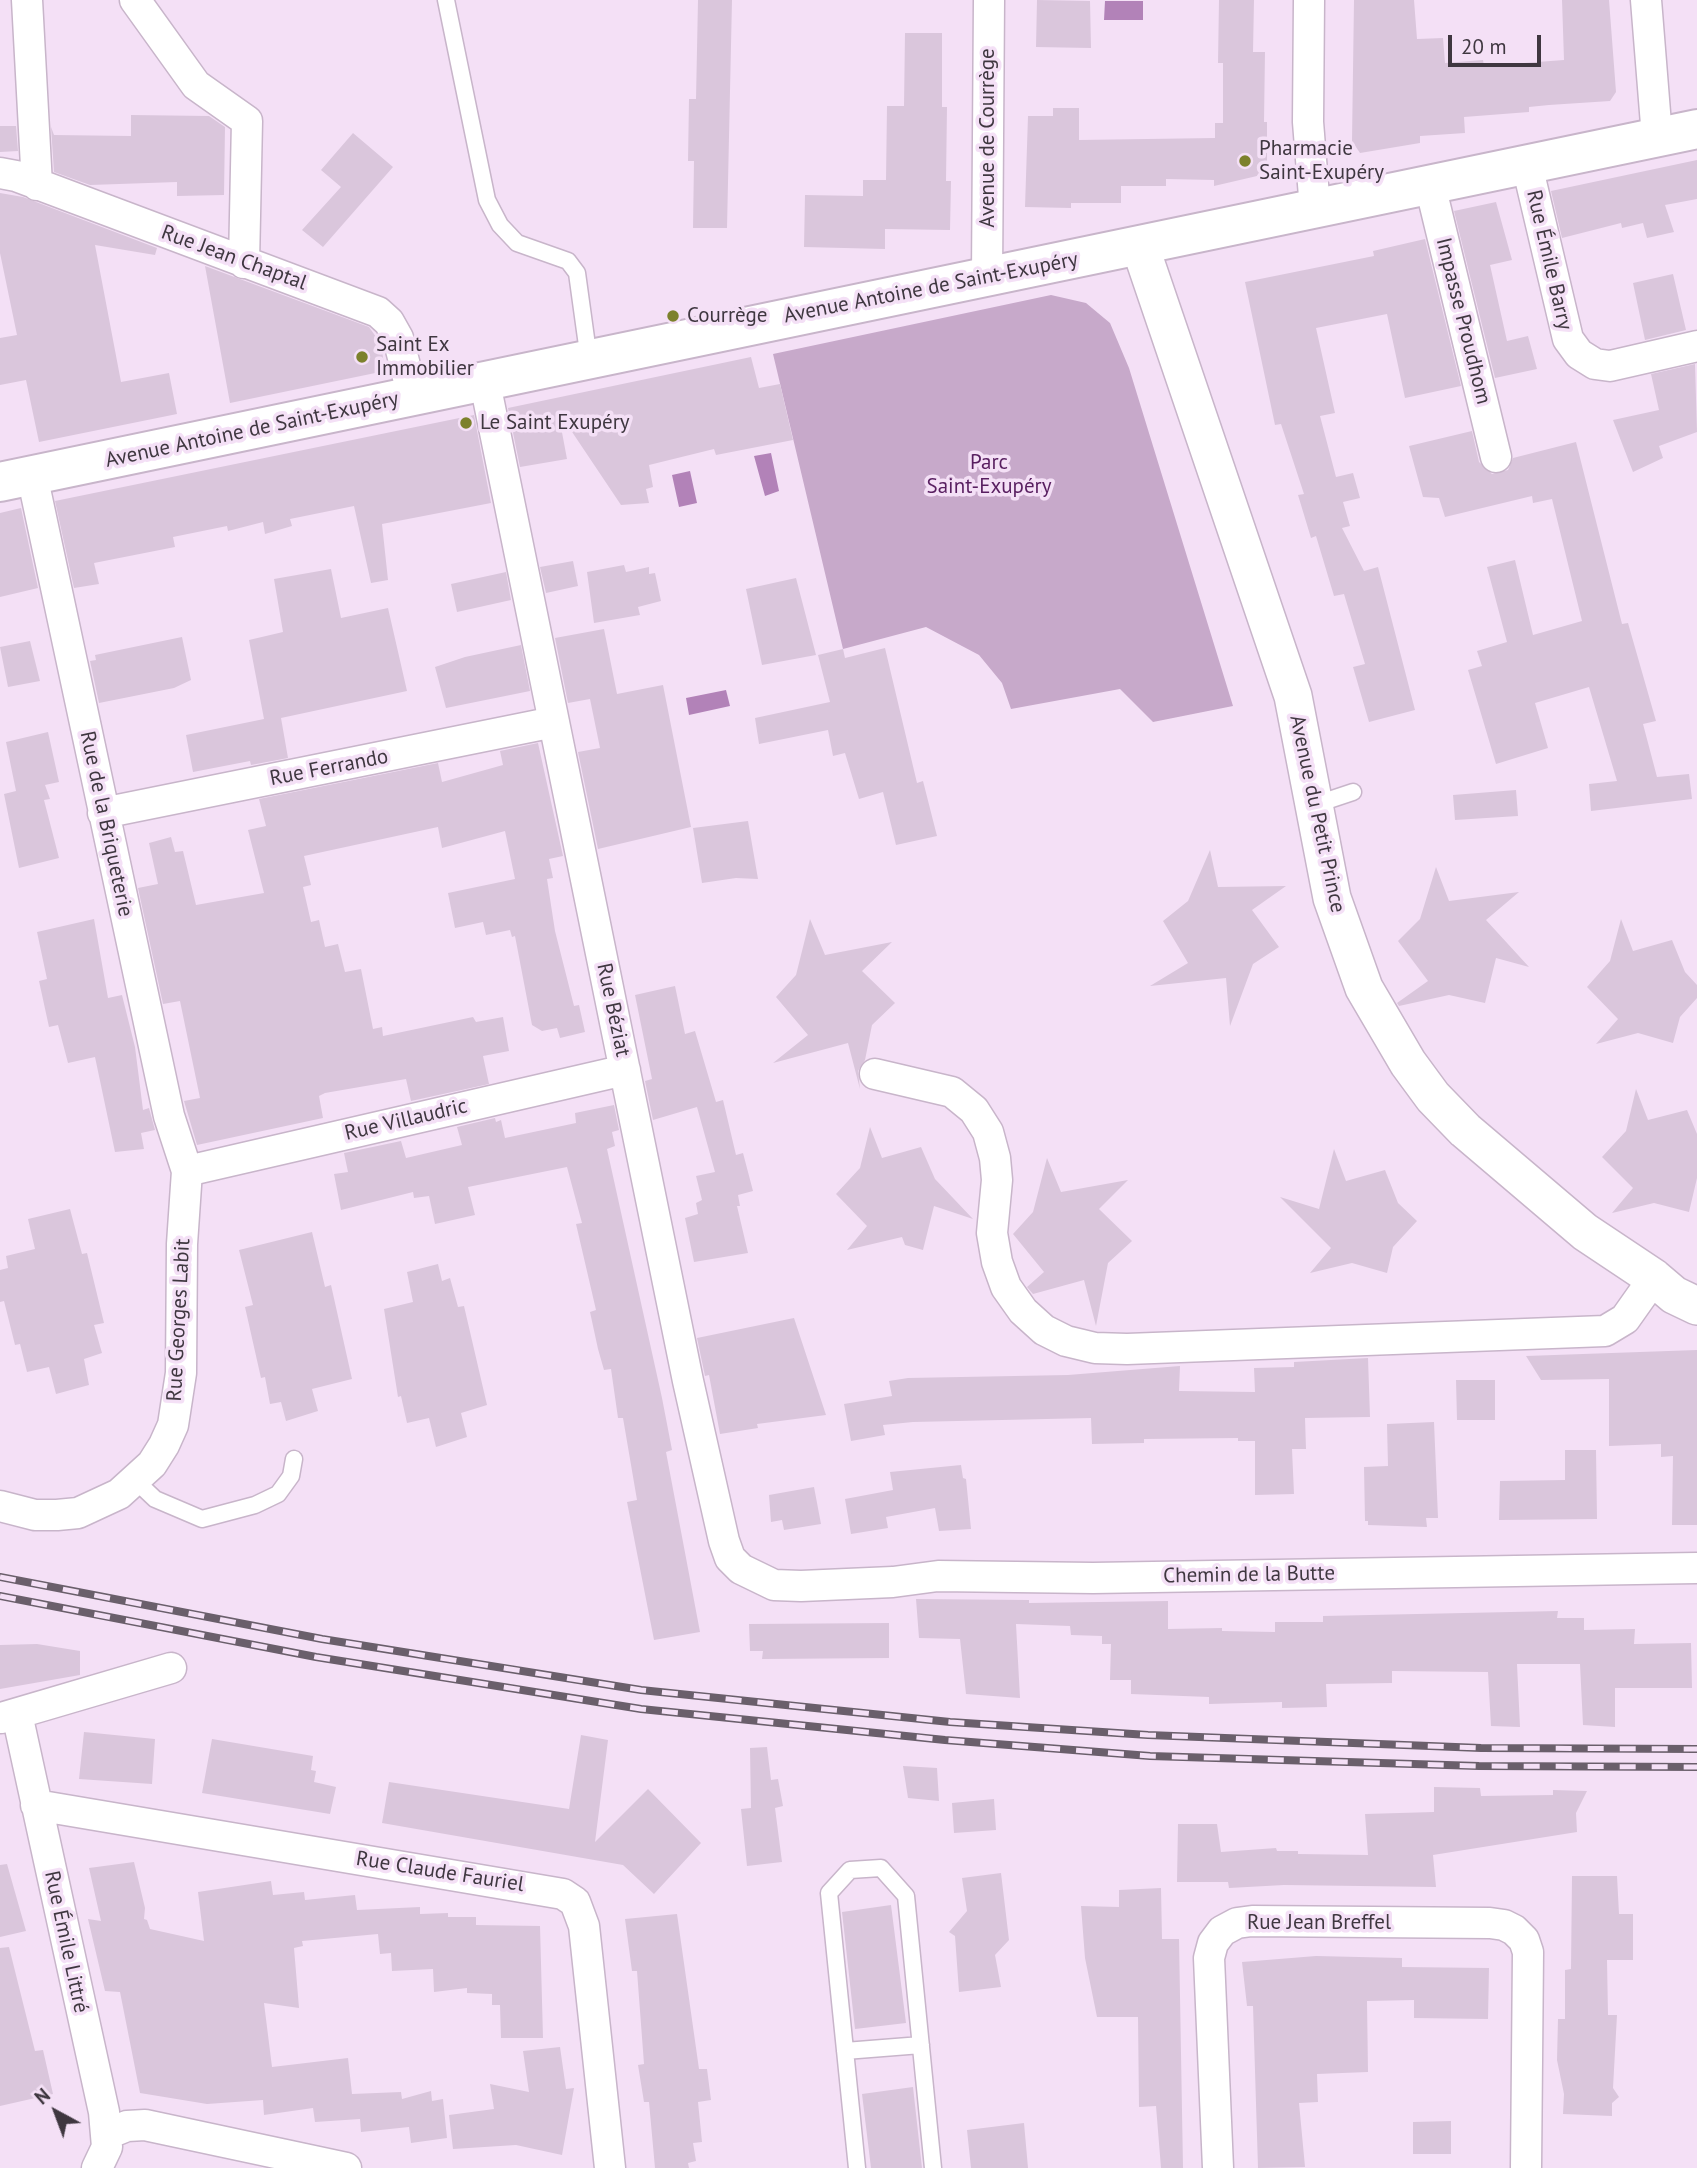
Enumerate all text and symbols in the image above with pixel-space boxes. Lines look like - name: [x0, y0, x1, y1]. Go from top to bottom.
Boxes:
- scale bar: [1452, 21, 1545, 65]
- text: 20 m: [1461, 33, 1507, 60]
- street label: Avenue de Courrège: [975, 48, 1001, 228]
- place label: Pharmacie Saint-Exupéry: [1259, 136, 1384, 186]
- marker: Pharmacie Saint-Exupéry: [1237, 153, 1253, 169]
- street label: Rue Émile Barry: [1521, 188, 1577, 332]
- street label: Rue Jean Chaptal: [158, 220, 310, 296]
- street label: Impasse Proudhom: [1430, 235, 1496, 407]
- street label: Avenue Antoine de Saint-Exupéry: [782, 247, 1080, 329]
- place label: Courrège: [687, 303, 767, 329]
- marker: Courrège: [665, 308, 681, 324]
- place label: Saint Ex Immobilier: [376, 332, 474, 382]
- marker: Saint Ex Immobilier: [354, 349, 370, 365]
- street label: Avenue Antoine de Saint-Exupéry: [103, 387, 401, 473]
- place label: Le Saint Exupéry: [480, 410, 630, 436]
- marker: Le Saint Exupéry: [458, 415, 474, 431]
- park label: Parc Saint-Exupéry: [926, 450, 1052, 500]
- street label: Avenue du Petit Prince: [1284, 713, 1350, 915]
- street label: Rue de la Briqueterie: [74, 729, 138, 919]
- street label: Rue Ferrando: [268, 744, 390, 792]
- street label: Rue Béziat: [591, 961, 635, 1059]
- street label: Rue Villaudric: [342, 1094, 470, 1146]
- street label: Rue Georges Labit: [162, 1238, 196, 1402]
- street label: Chemin de la Butte: [1163, 1561, 1335, 1589]
- street label: Rue Claude Fauriel: [354, 1846, 526, 1898]
- street label: Rue Émile Littré: [39, 1869, 93, 2015]
- street label: Rue Jean Breffel: [1247, 1910, 1391, 1936]
- north arrow: [21, 2077, 91, 2147]
- text: N: [30, 2083, 55, 2109]

